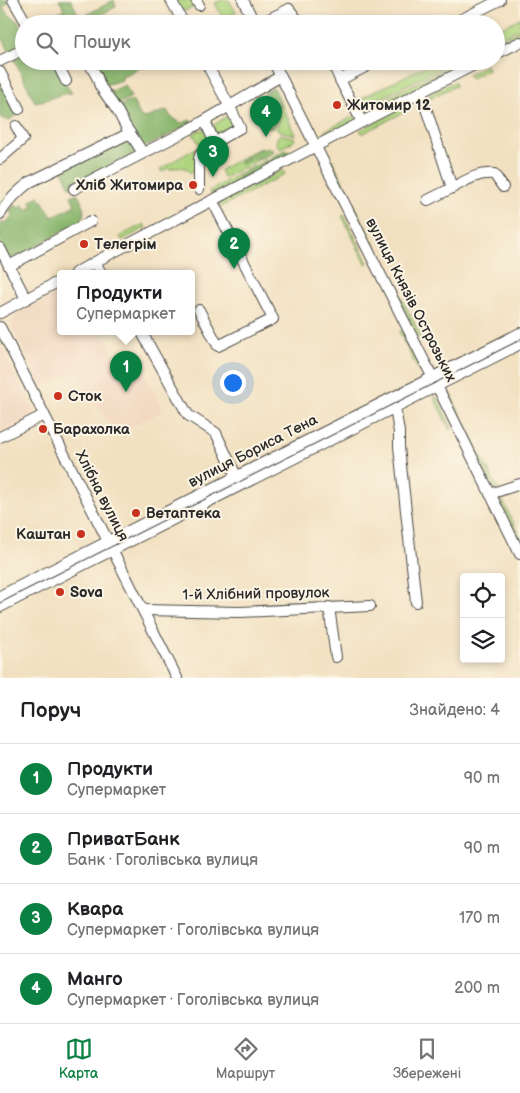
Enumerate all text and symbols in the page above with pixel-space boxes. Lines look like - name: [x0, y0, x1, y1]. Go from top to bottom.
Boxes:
- search box: [15, 15, 505, 70]
- icon: search: [33, 29, 61, 57]
- text: Пошук: [73, 31, 131, 54]
- pin: 4: [250, 96, 282, 137]
- place label: Житомир 12: [347, 96, 431, 115]
- marker: Житомир 12: [331, 99, 343, 111]
- pin: 3: [197, 136, 229, 177]
- place label: Хліб Житомира: [75, 176, 183, 195]
- marker: Хліб Житомира: [187, 179, 199, 191]
- street label: вулиця Князів Острозьких: [361, 215, 461, 385]
- pin: 2: [218, 228, 250, 269]
- place label: Телегрім: [94, 235, 157, 254]
- marker: Телегрім: [78, 238, 90, 250]
- popup: [57, 270, 195, 335]
- text: Продукти: [76, 282, 162, 305]
- text: Супермаркет: [76, 305, 176, 324]
- pin: 1: [110, 351, 142, 392]
- your location: [220, 370, 246, 396]
- place label: Сток: [68, 387, 103, 406]
- marker: Сток: [52, 390, 64, 402]
- street label: вулиця Бориса Тена: [185, 410, 321, 492]
- place label: Барахолка: [53, 420, 130, 439]
- marker: Барахолка: [37, 423, 49, 435]
- street label: Хлібна вулиця: [71, 447, 133, 545]
- place label: Ветаптека: [146, 504, 221, 523]
- marker: Ветаптека: [130, 507, 142, 519]
- place label: Каштан: [16, 525, 71, 544]
- marker: Каштан: [75, 528, 87, 540]
- map controls: [460, 573, 505, 663]
- button: locate: [460, 573, 505, 618]
- place label: Sova: [70, 583, 103, 602]
- street label: 1-й Хлібний провулок: [182, 583, 330, 605]
- marker: Sova: [54, 586, 66, 598]
- button: layers: [460, 618, 505, 663]
- text: Поруч: [20, 698, 81, 723]
- text: Знайдено: 4: [410, 701, 500, 720]
- text: Продукти: [67, 758, 153, 781]
- text: 1: [33, 769, 39, 788]
- text: 90 m: [464, 769, 500, 788]
- text: Супермаркет: [67, 781, 166, 800]
- text: ПриватБанк: [67, 828, 179, 851]
- text: 2: [31, 839, 41, 858]
- text: 90 m: [464, 839, 500, 858]
- text: Банк · Гоголівська вулиця: [67, 851, 258, 870]
- text: Квара: [67, 898, 123, 921]
- text: 3: [31, 909, 41, 928]
- text: 170 m: [459, 909, 500, 928]
- text: Супермаркет · Гоголівська вулиця: [67, 921, 319, 940]
- text: Манго: [67, 968, 123, 991]
- text: 4: [31, 979, 41, 998]
- text: 200 m: [454, 979, 500, 998]
- text: Супермаркет · Гоголівська вулиця: [67, 991, 319, 1010]
- tab: Карта: [59, 1035, 98, 1082]
- tab: Маршрут: [216, 1035, 275, 1082]
- tab: Збережені: [393, 1035, 461, 1082]

